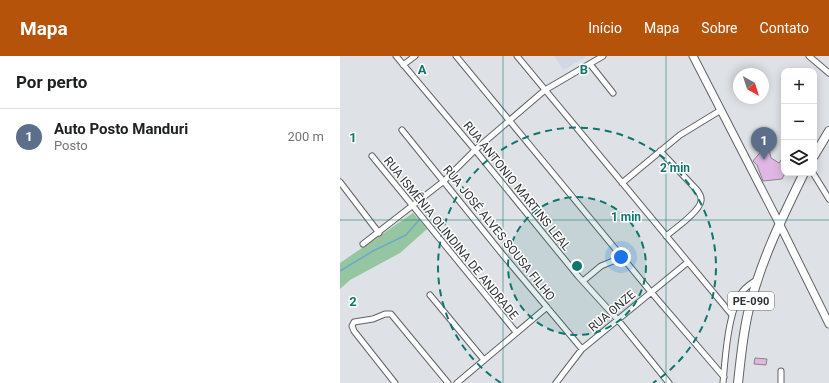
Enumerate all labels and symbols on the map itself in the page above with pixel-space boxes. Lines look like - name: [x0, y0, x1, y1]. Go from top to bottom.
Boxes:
- text: A: [418, 62, 427, 77]
- text: B: [580, 62, 588, 77]
- north arrow: [733, 68, 769, 104]
- street label: RUA ANTONIO MARTINS LEAL: [460, 119, 574, 254]
- pin: 1: [751, 127, 777, 160]
- text: 1: [349, 130, 357, 145]
- street label: RUA ISMÊNIA OLINDINA DE ANDRADE: [381, 153, 522, 322]
- text: 2 min: [660, 161, 690, 175]
- street label: RUA JOSÉ ALVES SOUSA FILHO: [440, 162, 559, 303]
- text: 1 min: [611, 210, 641, 224]
- your location: [611, 247, 631, 267]
- centre of rings: [570, 259, 584, 273]
- street label: RUA ONZE: [586, 287, 638, 335]
- road number: PE-090: [728, 292, 774, 310]
- text: 2: [349, 294, 357, 309]

